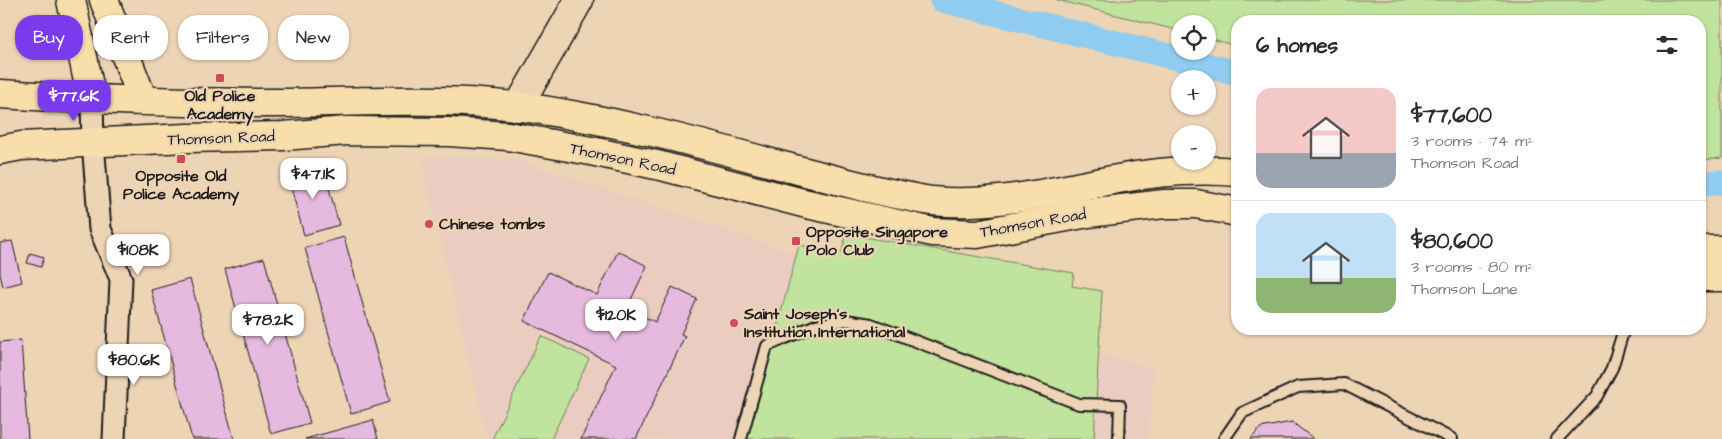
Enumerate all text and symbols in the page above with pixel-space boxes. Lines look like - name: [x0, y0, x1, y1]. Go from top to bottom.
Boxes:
- chip: Buy: [15, 15, 83, 60]
- chip: Rent: [93, 15, 168, 60]
- chip: Filters: [178, 15, 268, 60]
- chip: New: [278, 15, 349, 60]
- map controls: [1171, 15, 1216, 170]
- button: locate: [1171, 15, 1216, 60]
- text: 6 homes: [1256, 31, 1338, 60]
- icon: filters: [1653, 31, 1681, 59]
- button: +: [1171, 70, 1216, 115]
- marker: Old Police Academy: [214, 72, 226, 84]
- pin: $77.6K: [33, 80, 115, 122]
- text: $77.6K: [49, 85, 99, 107]
- place label: Old Police Academy: [185, 85, 256, 126]
- text: $77,600: [1411, 101, 1492, 130]
- icon: home: [1296, 108, 1356, 168]
- street label: Thomson Road: [167, 125, 275, 151]
- button: −: [1171, 125, 1216, 170]
- text: 3 rooms · 74 m²: [1411, 130, 1534, 152]
- street label: Thomson Road: [568, 137, 678, 181]
- text: Thomson Road: [1411, 152, 1519, 174]
- marker: Opposite Old Police Academy: [175, 153, 187, 165]
- pin: $47.1K: [272, 158, 354, 200]
- text: $47.1K: [291, 163, 335, 185]
- place label: Opposite Old Police Academy: [123, 165, 239, 206]
- street label: Thomson Road: [978, 203, 1088, 243]
- place label: Chinese tombs: [439, 213, 545, 235]
- marker: Chinese tombs: [423, 218, 435, 230]
- place label: Opposite Singapore Polo Club: [806, 221, 948, 261]
- text: $80,600: [1411, 227, 1493, 256]
- icon: home: [1296, 233, 1356, 293]
- pin: $108K: [103, 234, 173, 276]
- marker: Opposite Singapore Polo Club: [790, 235, 802, 247]
- text: $108K: [117, 239, 159, 261]
- text: 3 rooms · 80 m²: [1411, 256, 1533, 278]
- text: Thomson Lane: [1411, 278, 1518, 300]
- pin: $120K: [581, 298, 651, 341]
- place label: Saint Joseph's Institution International: [743, 303, 906, 343]
- pin: $78.2K: [227, 304, 309, 346]
- text: $120K: [596, 304, 636, 326]
- text: $78.2K: [243, 309, 293, 331]
- marker: Saint Joseph's Institution International: [728, 317, 740, 329]
- pin: $80.6K: [93, 344, 175, 386]
- text: $80.6K: [108, 349, 160, 371]

